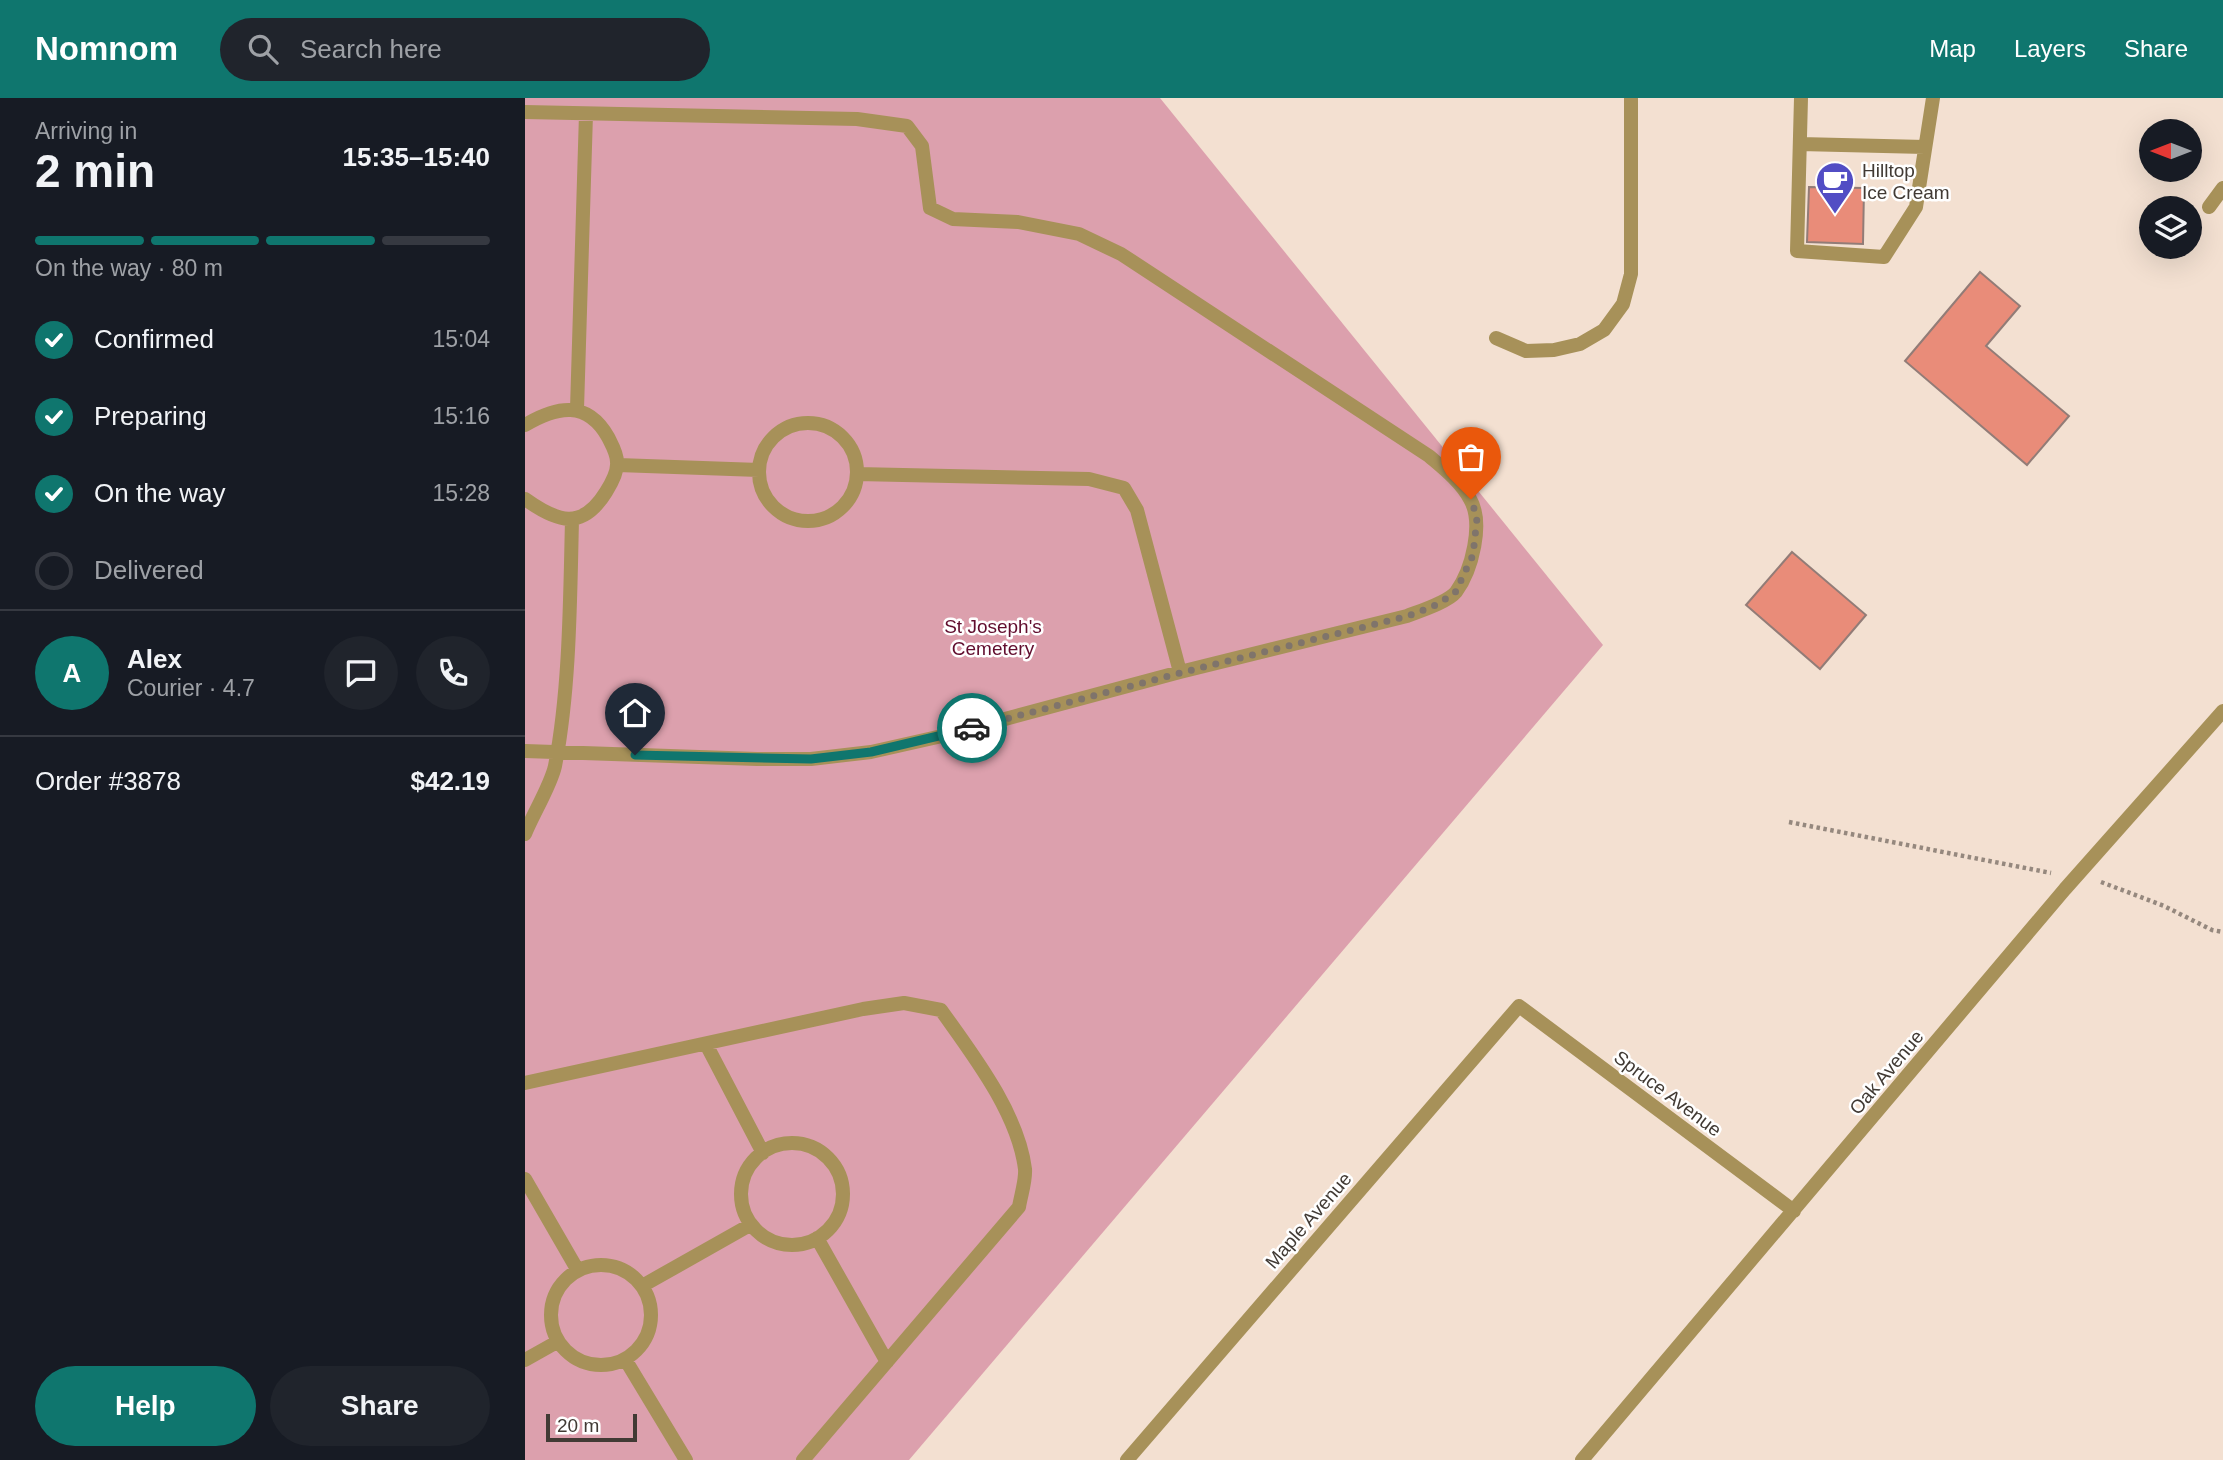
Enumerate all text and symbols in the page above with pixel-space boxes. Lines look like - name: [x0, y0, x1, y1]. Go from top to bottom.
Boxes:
- search box: [220, 18, 710, 81]
- text: Nomnom: [35, 30, 178, 67]
- icon: search: [244, 30, 282, 68]
- text: Search here: [300, 34, 442, 64]
- text: Map: [1929, 35, 1976, 62]
- text: Layers: [2014, 35, 2086, 62]
- text: Share: [2124, 35, 2188, 62]
- text: Arriving in: [35, 118, 137, 144]
- north arrow: [2139, 119, 2201, 182]
- map controls: [2139, 119, 2202, 259]
- text: 15:35–15:40: [343, 142, 490, 172]
- text: 2 min: [35, 145, 155, 197]
- cafe icon: Hilltop Ice Cream: [1814, 160, 1856, 215]
- place label: Hilltop Ice Cream: [1862, 160, 1950, 203]
- button: layers: [2139, 196, 2202, 259]
- text: On the way · 80 m: [35, 255, 223, 281]
- icon: check: [35, 321, 73, 359]
- text: Confirmed: [94, 324, 214, 354]
- text: 15:04: [432, 326, 490, 352]
- icon: check: [35, 398, 73, 436]
- text: Preparing: [94, 401, 207, 431]
- text: 15:16: [432, 403, 490, 429]
- pin: [1441, 427, 1501, 499]
- icon: bag: [1452, 438, 1490, 476]
- icon: check: [35, 475, 73, 513]
- text: On the way: [94, 478, 226, 508]
- text: 15:28: [432, 480, 490, 506]
- text: Delivered: [94, 555, 204, 585]
- park label: St Joseph's Cemetery: [944, 616, 1042, 659]
- button: chat: [324, 636, 398, 710]
- button: phone: [416, 636, 490, 710]
- text: Alex: [127, 644, 182, 674]
- text: A: [63, 658, 81, 688]
- text: Courier · 4.7: [127, 675, 255, 701]
- pin: [605, 683, 665, 755]
- courier: [937, 693, 1007, 763]
- icon: home: [616, 694, 654, 732]
- icon: car: [953, 709, 991, 747]
- text: Order #3878: [35, 766, 181, 796]
- text: $42.19: [410, 766, 490, 796]
- street label: Oak Avenue: [1845, 1026, 1928, 1119]
- street label: Spruce Avenue: [1610, 1046, 1725, 1140]
- street label: Maple Avenue: [1261, 1168, 1356, 1273]
- button: Help: [35, 1366, 256, 1446]
- button: Share: [270, 1366, 490, 1446]
- scale bar: [546, 1411, 637, 1443]
- text: 20 m: [557, 1415, 599, 1436]

